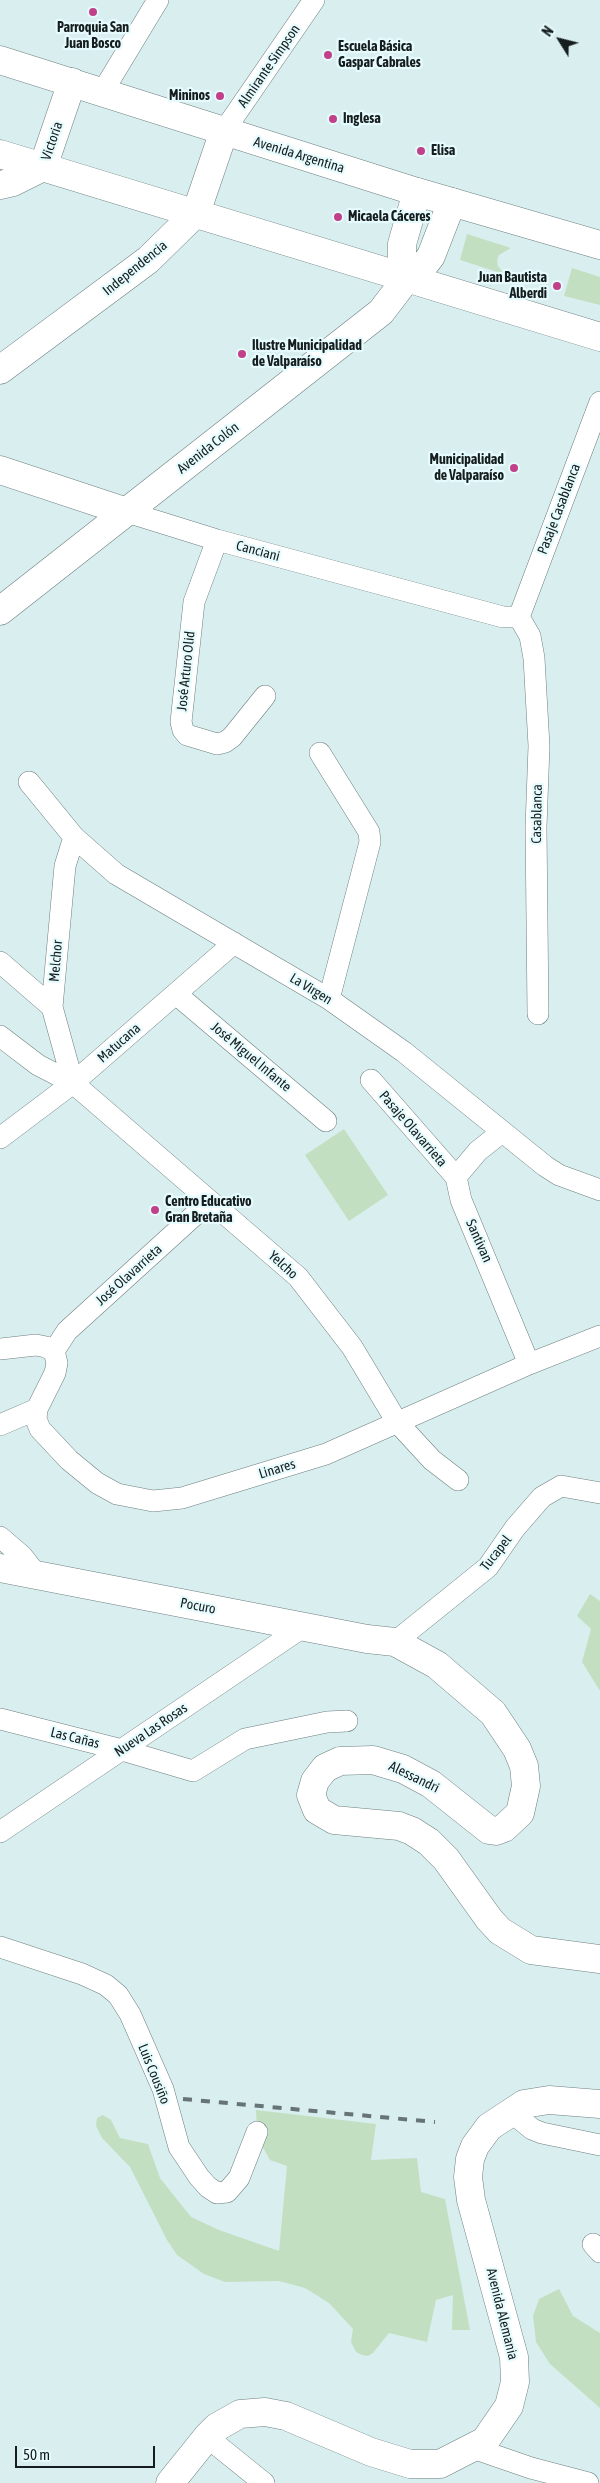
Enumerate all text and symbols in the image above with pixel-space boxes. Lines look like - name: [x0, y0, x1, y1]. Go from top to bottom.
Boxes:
- marker: Parroquia San Juan Bosco: [87, 6, 99, 18]
- north arrow: [535, 15, 585, 65]
- place label: Parroquia San Juan Bosco: [57, 20, 129, 52]
- street label: Almirante Simpson: [234, 21, 304, 111]
- text: N: [539, 23, 557, 39]
- place label: Escuela Básica Gaspar Cabrales: [338, 39, 421, 72]
- marker: Escuela Básica Gaspar Cabrales: [322, 49, 334, 61]
- place label: Mininos: [169, 88, 210, 104]
- marker: Mininos: [214, 90, 226, 102]
- place label: Inglesa: [343, 111, 381, 127]
- marker: Inglesa: [327, 113, 339, 125]
- street label: Victoria: [38, 120, 66, 162]
- street label: Avenida Argentina: [252, 133, 346, 177]
- place label: Elisa: [431, 143, 455, 159]
- marker: Elisa: [415, 145, 427, 157]
- place label: Micaela Cáceres: [348, 209, 431, 225]
- marker: Micaela Cáceres: [332, 211, 344, 223]
- street label: Independencia: [99, 237, 171, 299]
- place label: Juan Bautista Alberdi: [478, 270, 547, 302]
- marker: Juan Bautista Alberdi: [551, 280, 563, 292]
- place label: Ilustre Municipalidad de Valparaíso: [252, 338, 362, 371]
- marker: Ilustre Municipalidad de Valparaíso: [236, 348, 248, 360]
- street label: Avenida Colón: [174, 419, 242, 477]
- place label: Municipalidad de Valparaíso: [430, 452, 504, 484]
- street label: Pasaje Casablanca: [534, 461, 584, 557]
- marker: Municipalidad de Valparaíso: [508, 462, 520, 474]
- street label: Canciani: [234, 537, 282, 565]
- street label: José Arturo Olid: [173, 630, 199, 712]
- street label: Casablanca: [528, 784, 546, 844]
- street label: Melchor: [46, 939, 66, 983]
- street label: La Virgen: [287, 970, 335, 1008]
- street label: José Miguel Infante: [208, 1019, 294, 1095]
- street label: Matucana: [94, 1020, 144, 1066]
- street label: Pasaje Olavarrieta: [376, 1088, 450, 1170]
- place label: Centro Educativo Gran Bretaña: [165, 1194, 252, 1226]
- marker: Centro Educativo Gran Bretaña: [149, 1204, 161, 1216]
- street label: Santivan: [462, 1217, 496, 1265]
- street label: José Olavarrieta: [92, 1241, 166, 1309]
- street label: Yelcho: [265, 1247, 301, 1283]
- street label: Linares: [257, 1456, 297, 1482]
- street label: Tucapel: [477, 1532, 515, 1574]
- street label: Pocuro: [179, 1594, 217, 1618]
- street label: Nueva Las Rosas: [111, 1700, 191, 1760]
- street label: Las Cañas: [49, 1724, 101, 1752]
- street label: Alessandri: [386, 1758, 442, 1796]
- street label: Luis Cousiño: [134, 2041, 174, 2107]
- street label: Avenida Alemania: [483, 2266, 521, 2362]
- scale bar: [18, 2436, 158, 2468]
- text: 50 m: [23, 2446, 50, 2463]

